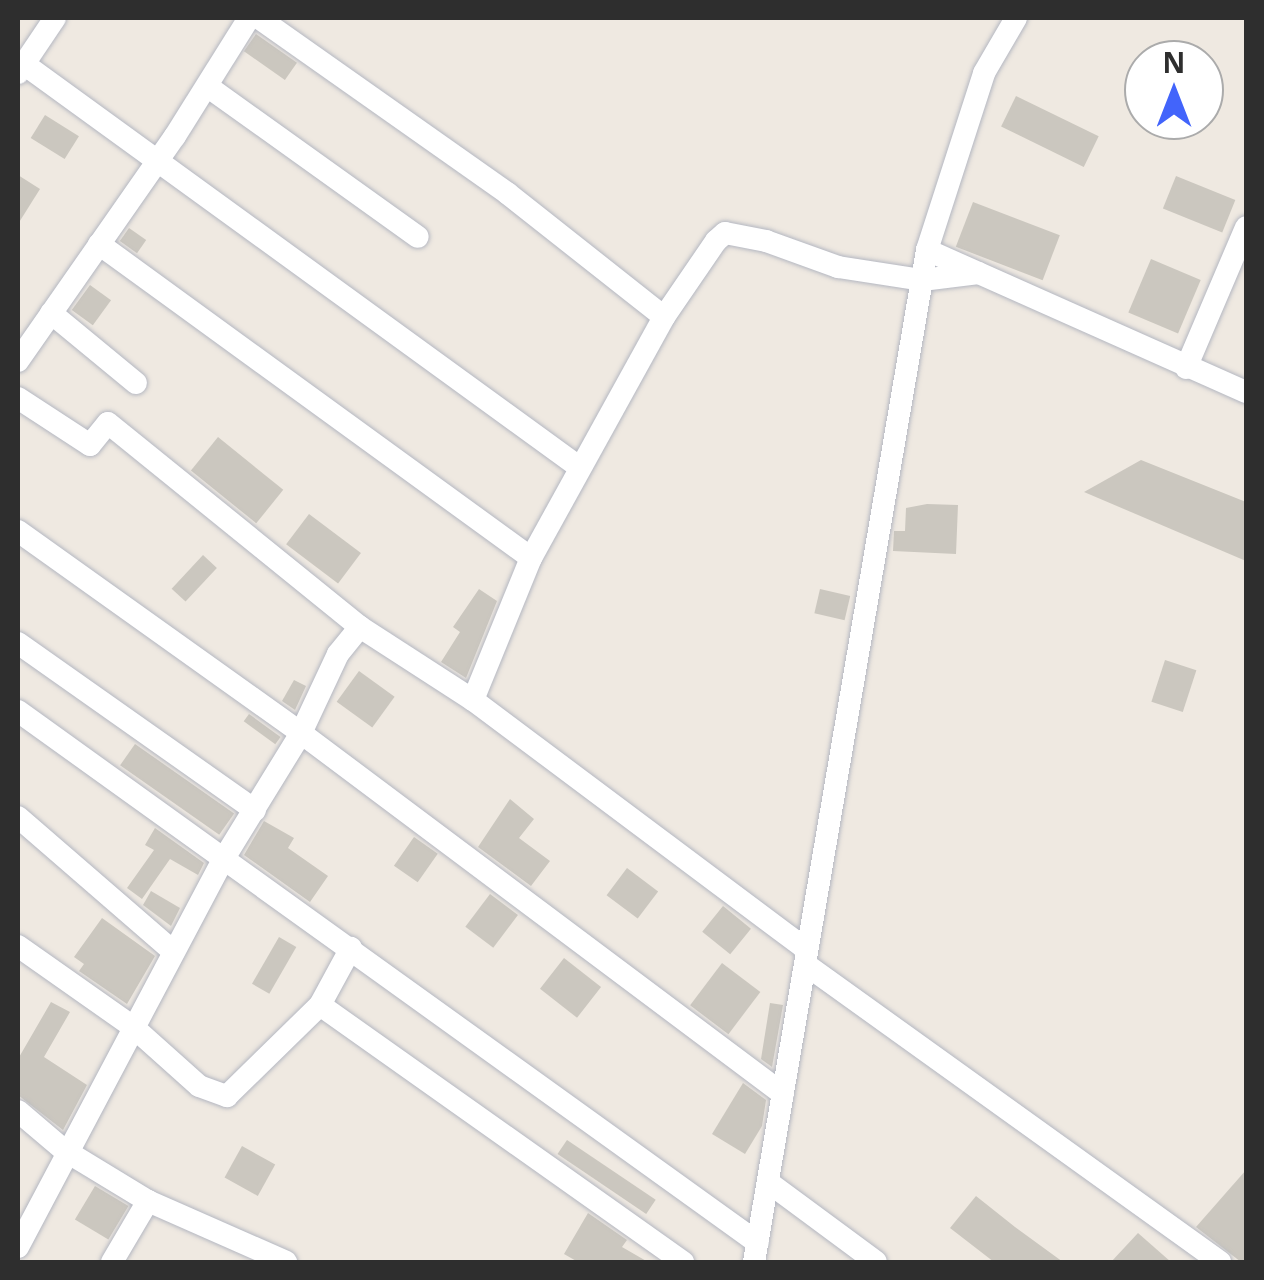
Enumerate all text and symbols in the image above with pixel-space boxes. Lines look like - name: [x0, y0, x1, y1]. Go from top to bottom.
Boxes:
- north arrow: [1124, 40, 1224, 140]
- text: N: [1163, 43, 1185, 81]

